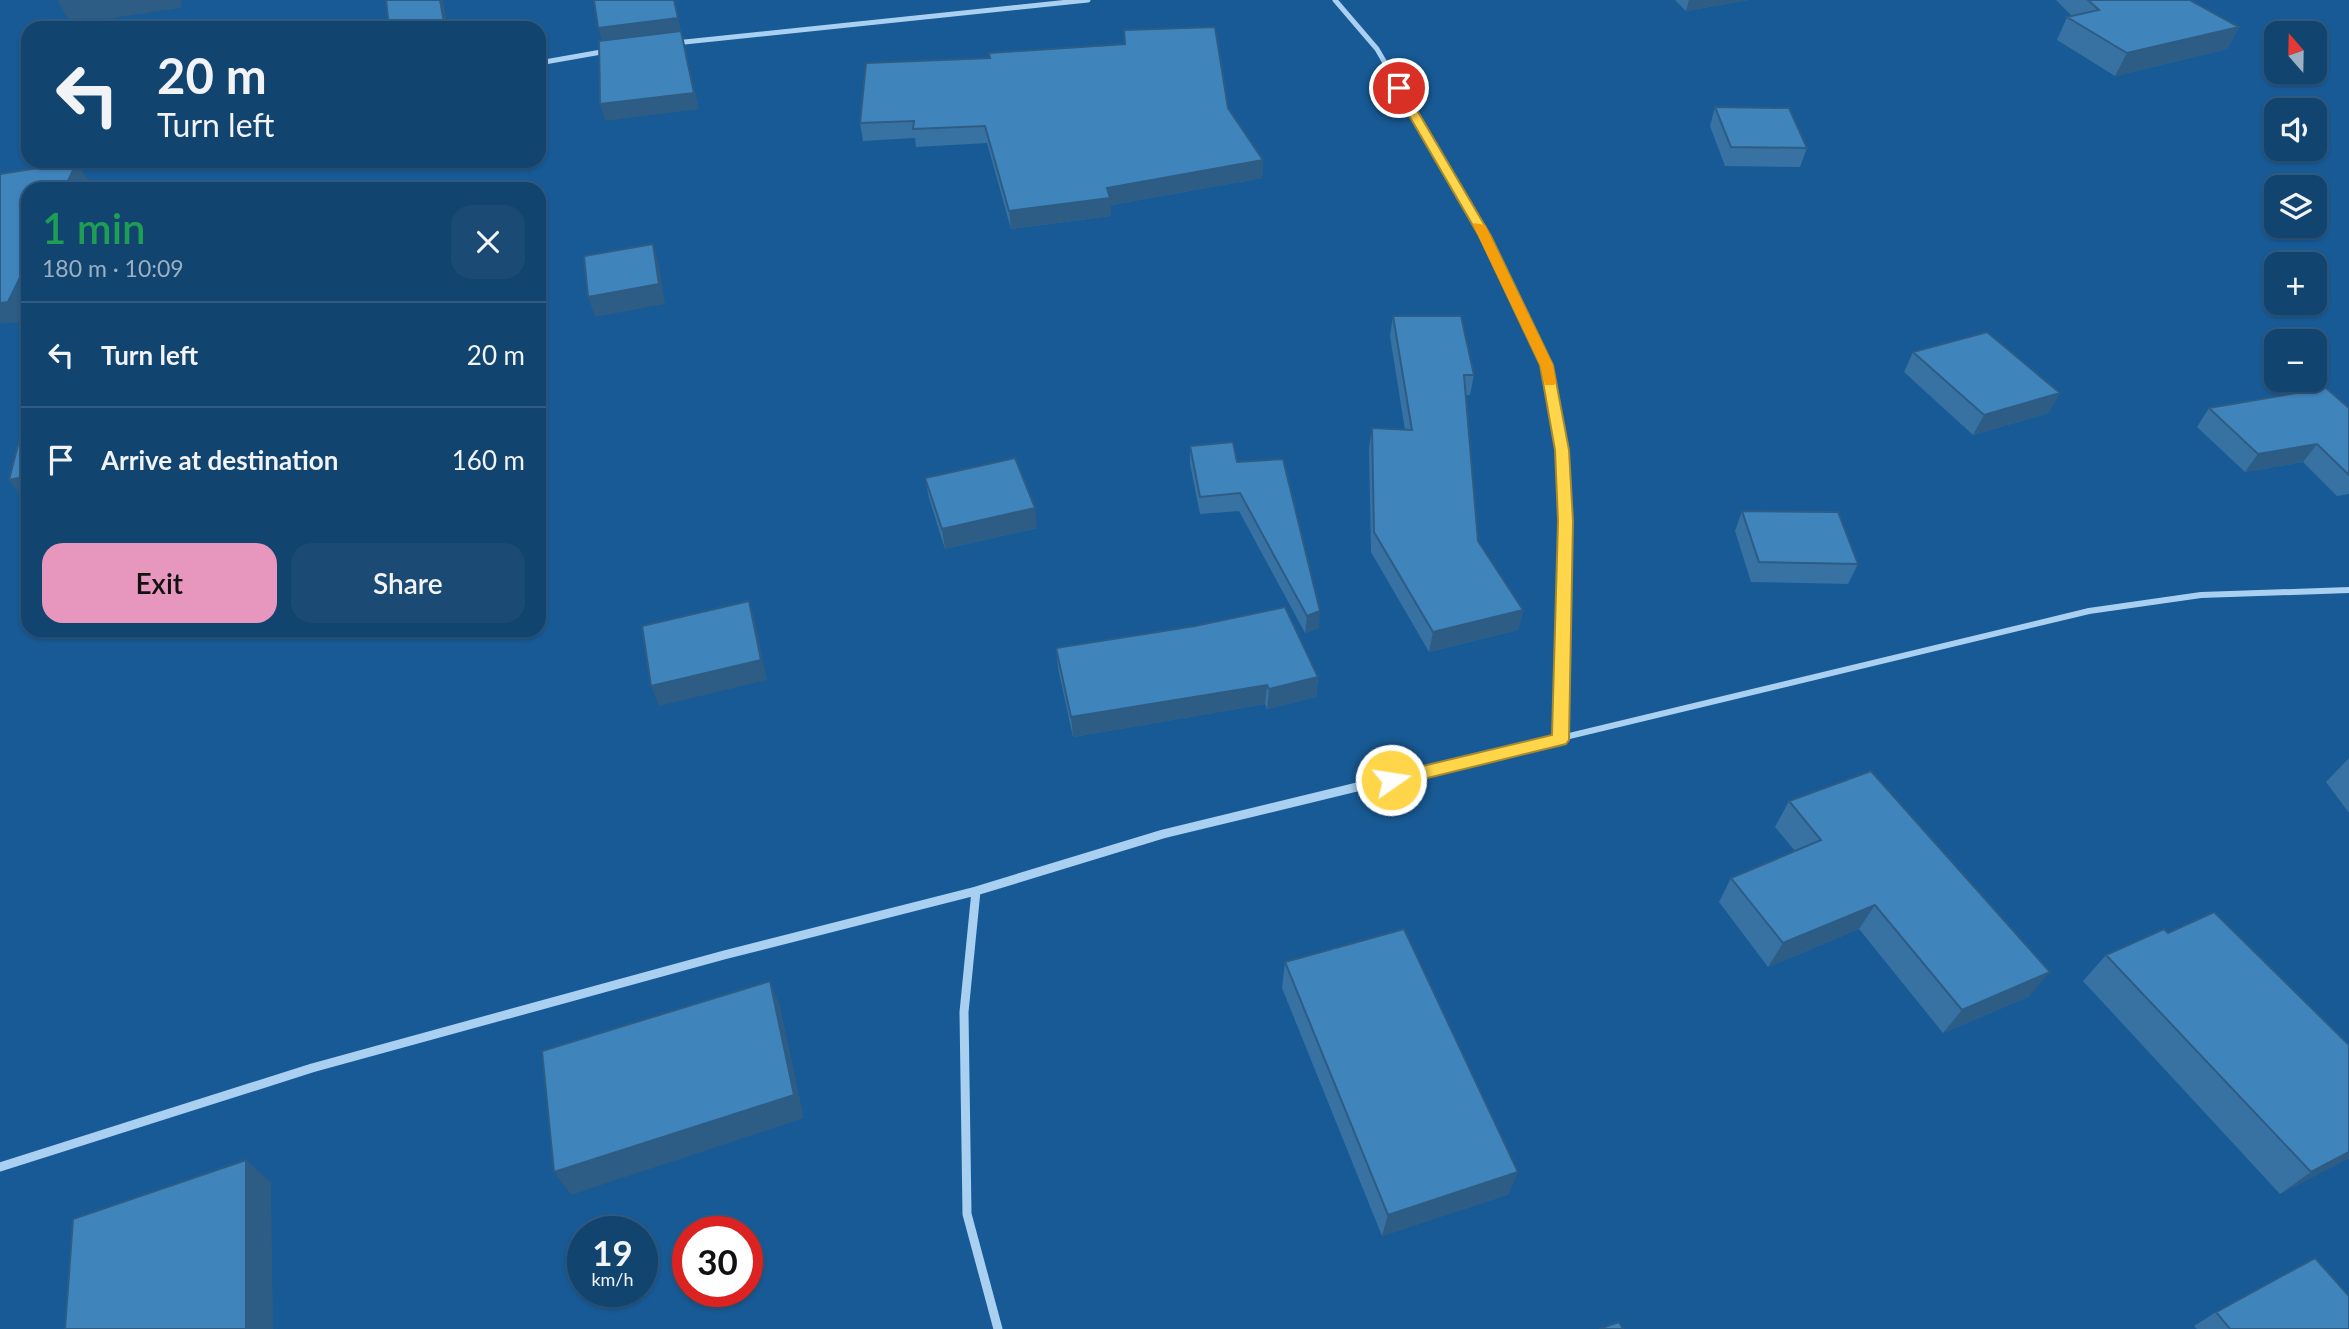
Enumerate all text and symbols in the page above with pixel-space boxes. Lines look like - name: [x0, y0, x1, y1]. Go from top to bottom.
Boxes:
- north arrow: [2264, 21, 2328, 84]
- map controls: [2264, 21, 2327, 392]
- text: 20 m: [157, 46, 267, 104]
- icon: left: [42, 49, 133, 140]
- pin: [1369, 58, 1429, 118]
- icon: arrive: [1380, 69, 1418, 107]
- button: sound: [2264, 98, 2327, 161]
- text: Turn left: [157, 105, 274, 144]
- button: layers: [2264, 175, 2327, 238]
- text: 1 min: [42, 203, 146, 253]
- button: close: [451, 205, 525, 279]
- button: +: [2264, 252, 2327, 315]
- text: 180 m · 10:09: [42, 254, 184, 282]
- button: −: [2264, 329, 2327, 392]
- icon: left: [42, 336, 80, 374]
- text: Turn left: [101, 339, 198, 371]
- text: 20 m: [467, 339, 525, 371]
- icon: arrive: [42, 441, 80, 479]
- text: Arrive at destination: [101, 444, 338, 476]
- text: 160 m: [452, 444, 525, 476]
- button: Exit: [42, 543, 277, 623]
- button: Share: [291, 543, 525, 623]
- position arrow: [1354, 743, 1428, 817]
- speed limit sign: 30: [672, 1216, 763, 1307]
- text: 19: [592, 1231, 633, 1273]
- text: km/h: [591, 1268, 634, 1290]

